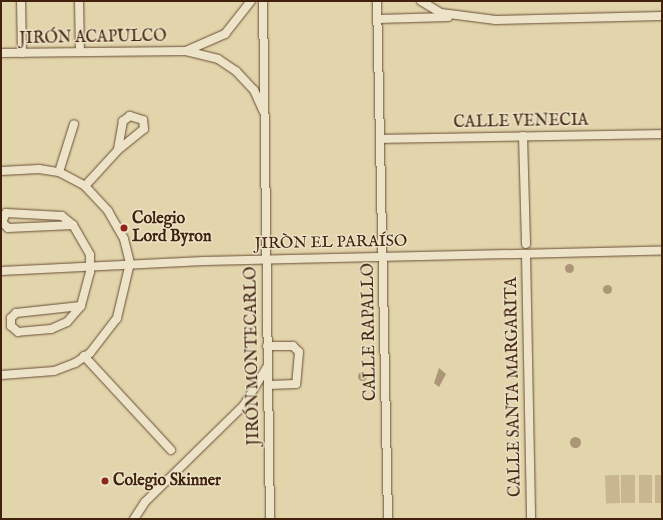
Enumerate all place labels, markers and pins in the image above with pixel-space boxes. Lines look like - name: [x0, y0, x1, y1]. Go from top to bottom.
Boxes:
- place label: Colegio Lord Byron: [132, 209, 211, 247]
- marker: Colegio Lord Byron: [119, 223, 129, 233]
- place label: Colegio Skinner: [113, 471, 221, 491]
- marker: Colegio Skinner: [100, 476, 110, 486]

